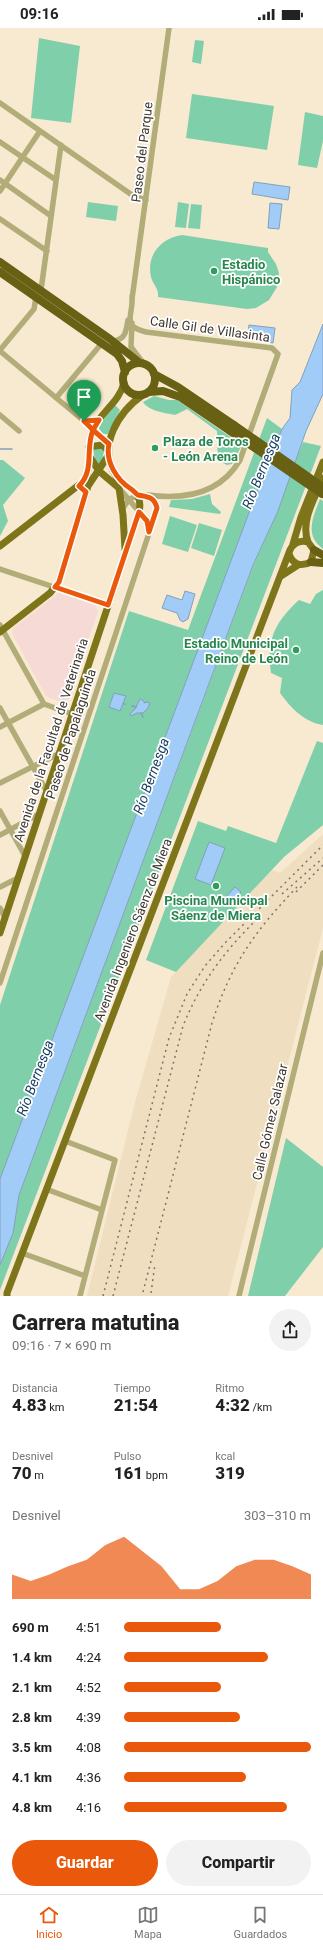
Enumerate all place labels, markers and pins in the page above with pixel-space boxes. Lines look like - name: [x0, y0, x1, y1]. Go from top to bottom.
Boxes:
- place label: Estadio Hispánico: [222, 257, 280, 287]
- marker: Estadio Hispánico: [209, 266, 219, 276]
- pin: [67, 380, 101, 421]
- place label: Plaza de Toros - León Arena: [163, 434, 249, 464]
- marker: Plaza de Toros - León Arena: [150, 443, 160, 453]
- place label: Estadio Municipal Reino de León: [184, 636, 288, 666]
- marker: Estadio Municipal Reino de León: [291, 645, 301, 655]
- marker: Piscina Municipal Sáenz de Miera: [211, 881, 221, 891]
- place label: Piscina Municipal Sáenz de Miera: [164, 893, 268, 923]

